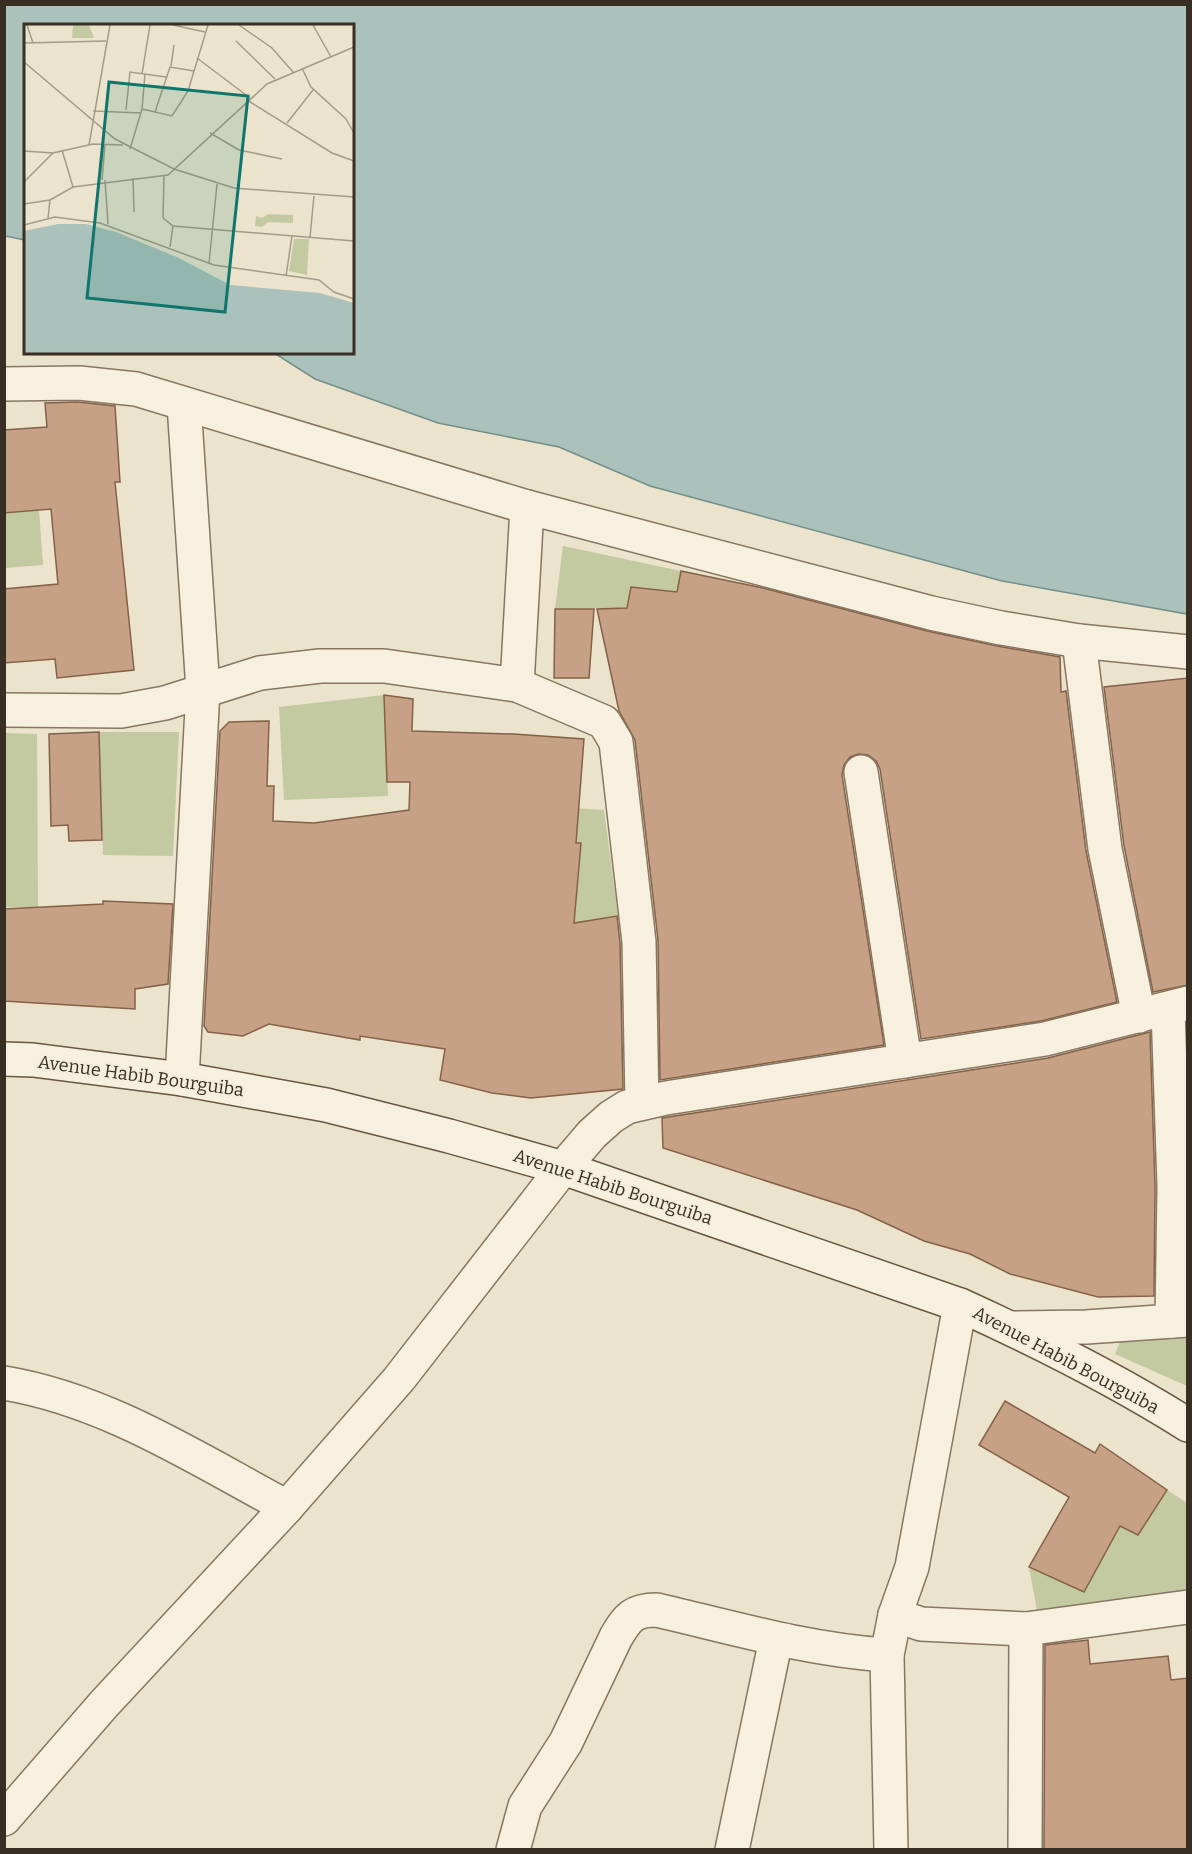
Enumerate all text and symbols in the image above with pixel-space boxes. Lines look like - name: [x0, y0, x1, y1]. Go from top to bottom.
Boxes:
- inset map: [24, 24, 354, 354]
- street label: Avenue Habib Bourguiba: [37, 1051, 246, 1101]
- street label: Avenue Habib Bourguiba: [511, 1144, 715, 1230]
- street label: Avenue Habib Bourguiba: [969, 1301, 1163, 1419]

